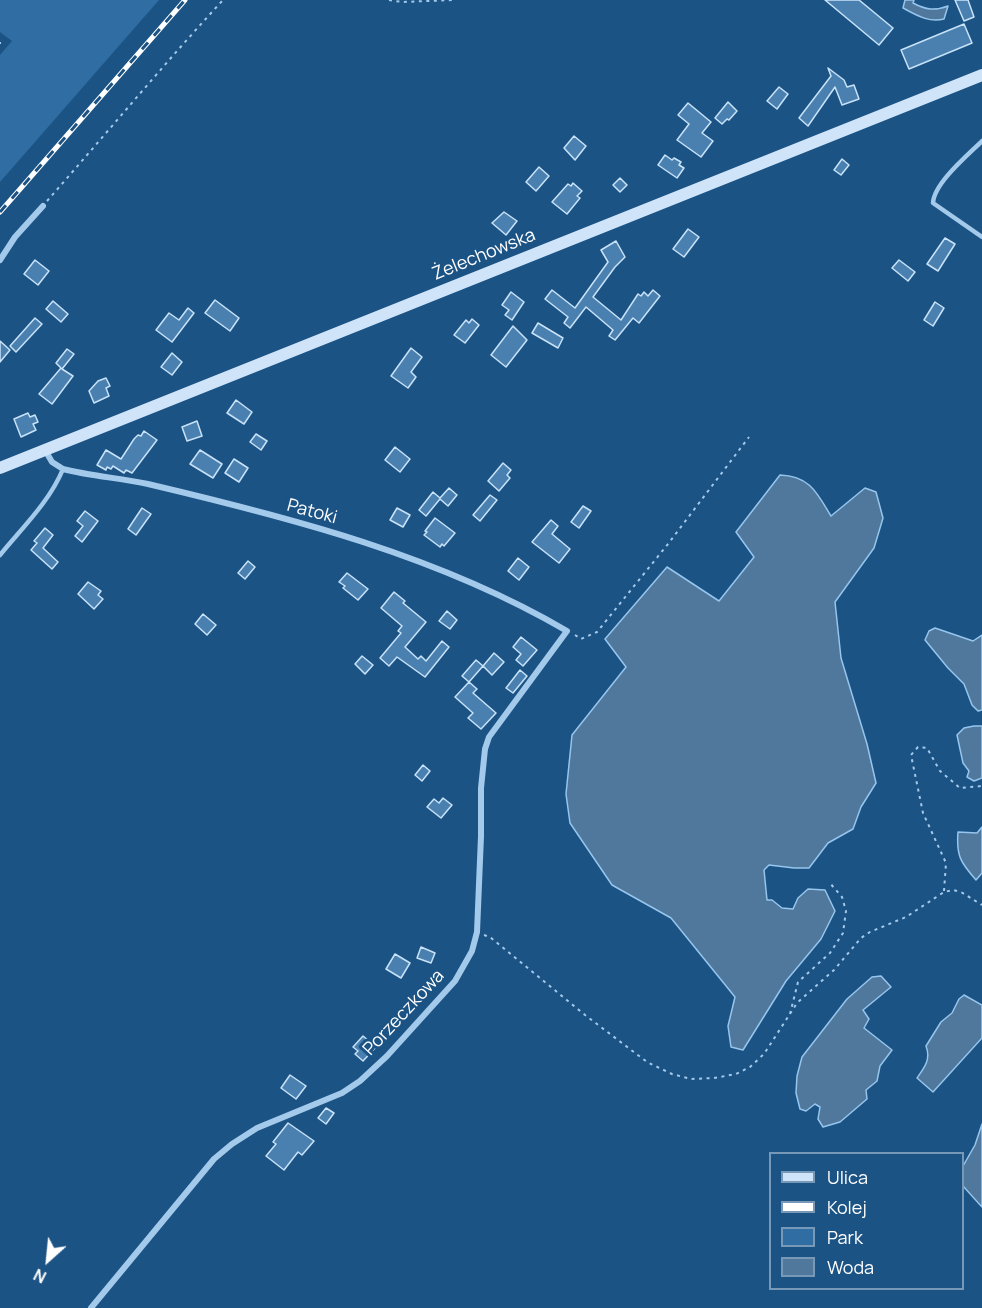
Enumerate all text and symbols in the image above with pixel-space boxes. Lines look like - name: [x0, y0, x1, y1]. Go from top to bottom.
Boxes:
- street label: Żelechowska: [429, 225, 539, 285]
- street label: Patoki: [285, 495, 339, 529]
- street label: Porzeczkowa: [359, 966, 449, 1060]
- legend: [769, 1152, 964, 1290]
- text: Ulica: [827, 1165, 868, 1189]
- text: Kolej: [827, 1195, 867, 1219]
- text: Park: [827, 1225, 863, 1249]
- north arrow: [18, 1230, 78, 1290]
- text: Woda: [827, 1255, 874, 1279]
- text: N: [30, 1264, 50, 1288]

